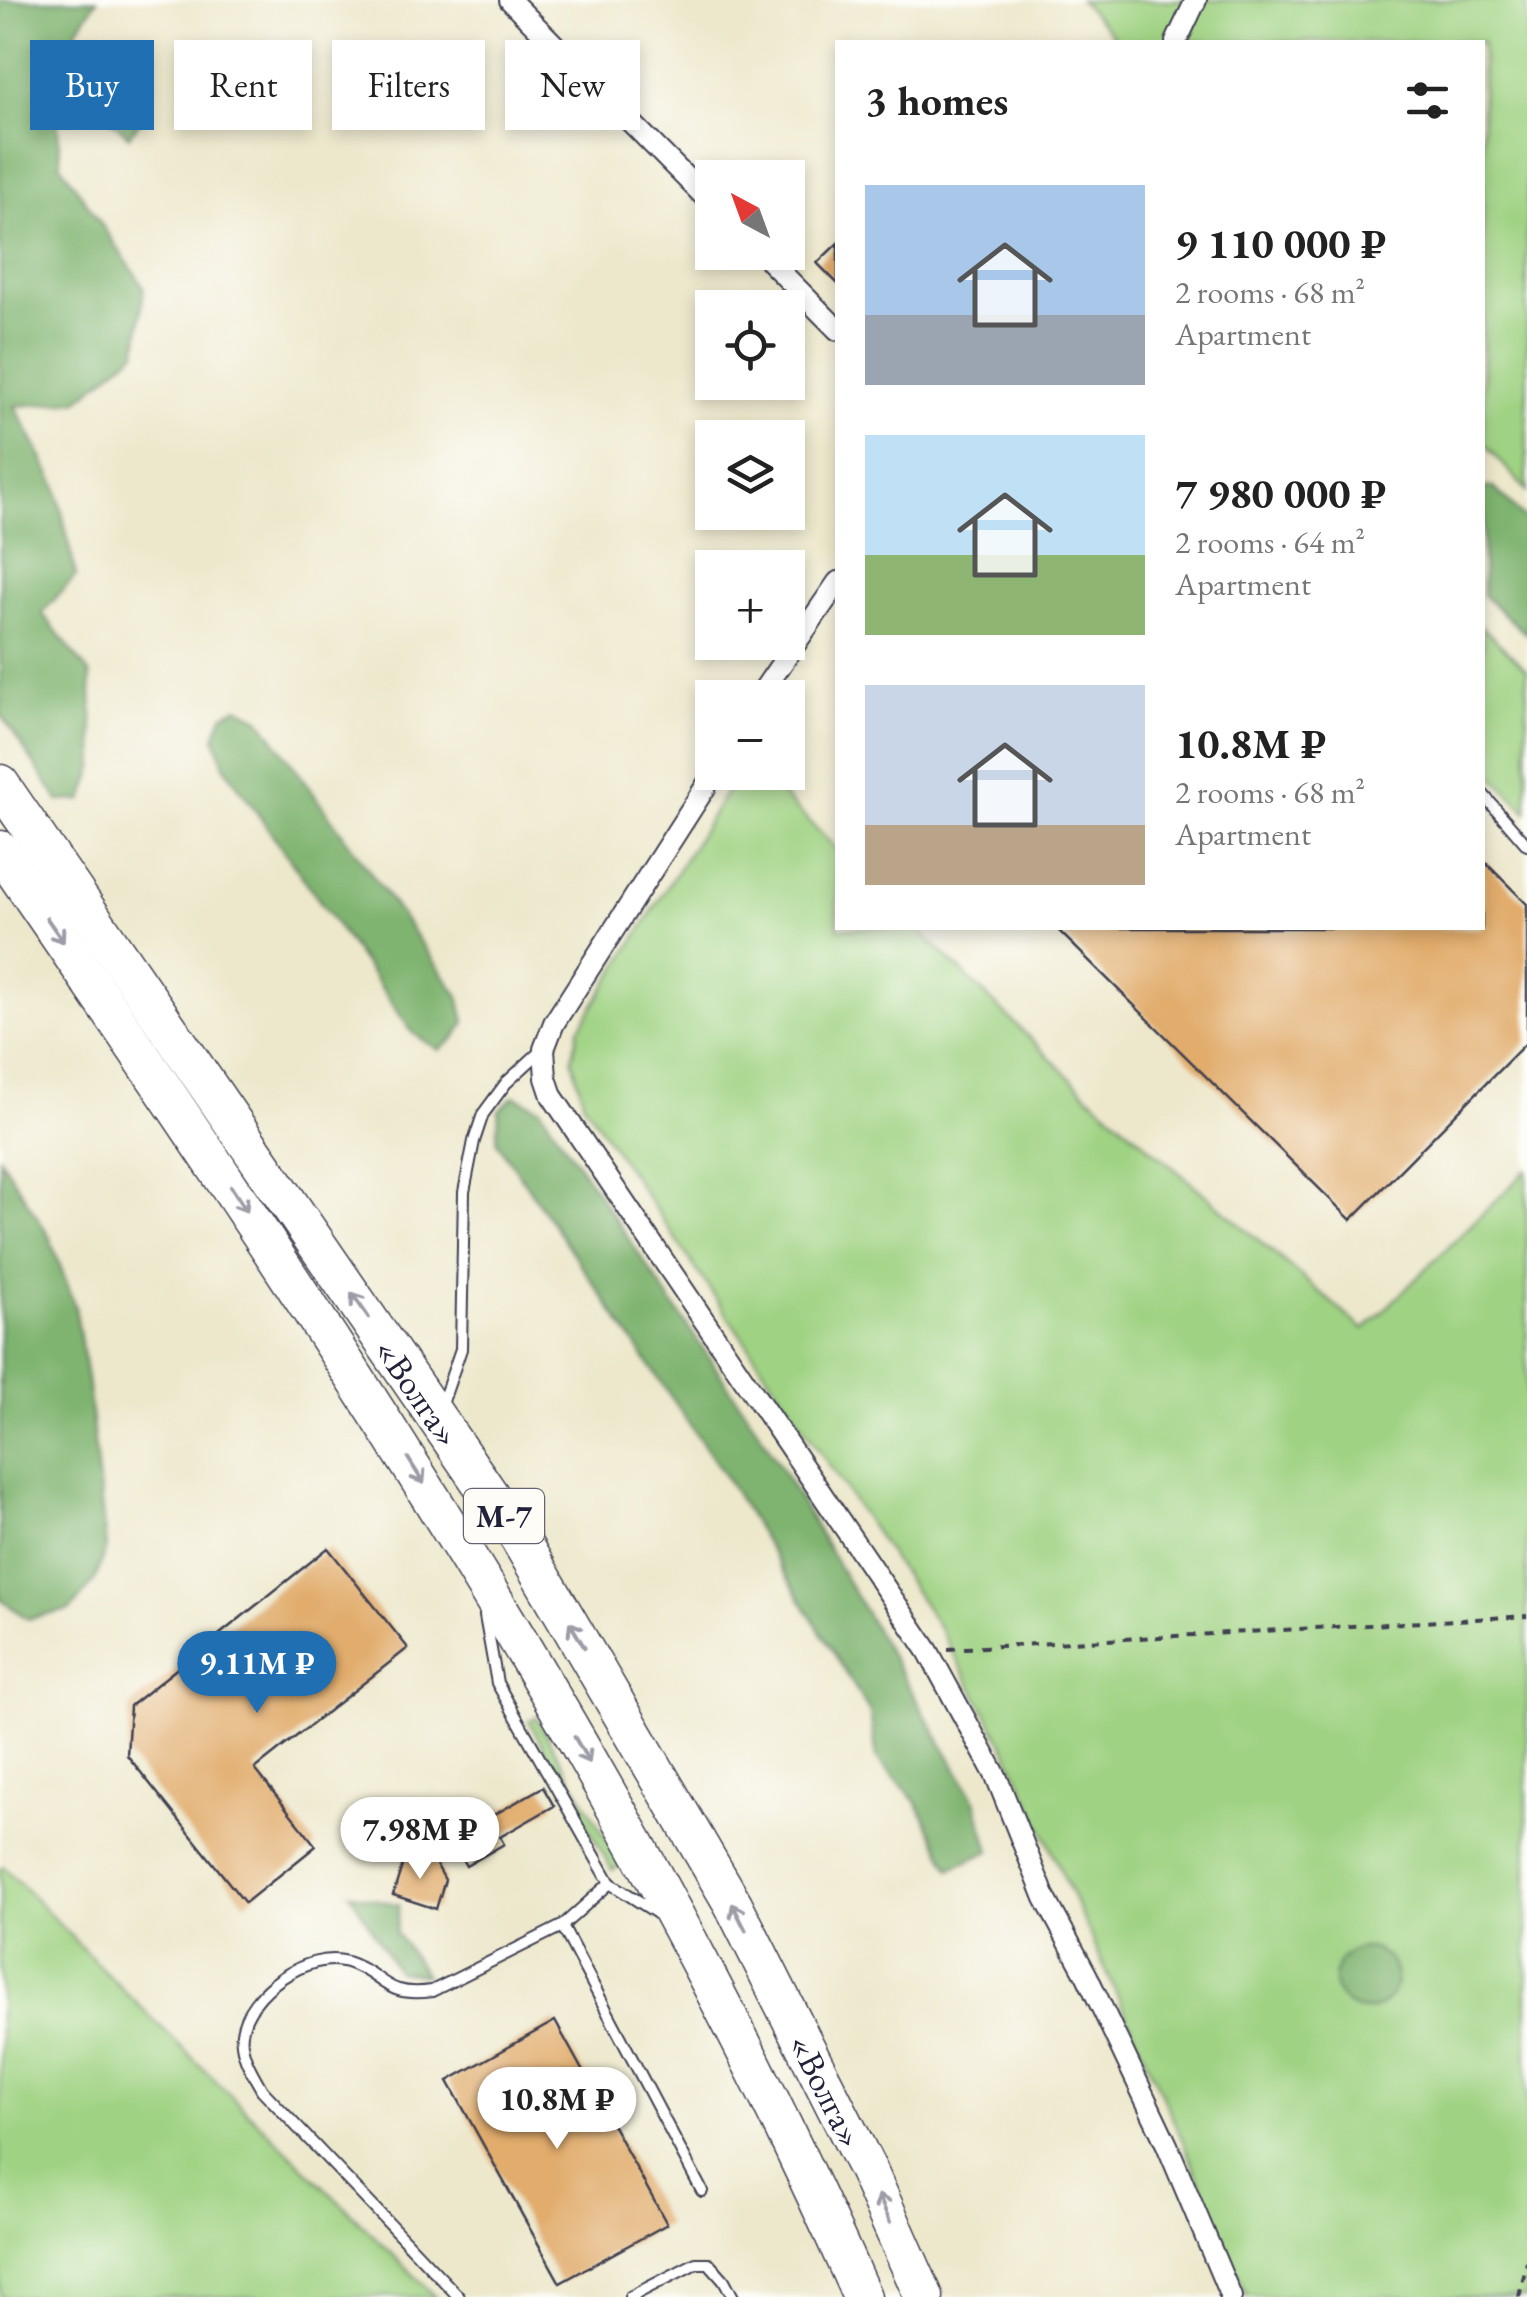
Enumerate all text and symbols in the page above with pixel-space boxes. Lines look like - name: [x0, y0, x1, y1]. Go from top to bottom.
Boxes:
- chip: Buy: [30, 40, 154, 130]
- chip: Rent: [174, 40, 312, 130]
- chip: Filters: [332, 40, 485, 130]
- chip: New: [505, 40, 640, 130]
- text: 3 homes: [865, 73, 1008, 128]
- icon: filters: [1400, 73, 1455, 128]
- north arrow: [695, 160, 805, 270]
- map controls: [695, 160, 805, 790]
- text: 9 110 000 ₽: [1175, 216, 1386, 271]
- icon: home: [945, 225, 1065, 345]
- text: 2 rooms · 68 m²: [1175, 271, 1365, 313]
- button: locate: [695, 290, 805, 400]
- text: Apartment: [1175, 313, 1311, 355]
- button: layers: [695, 420, 805, 530]
- text: 7 980 000 ₽: [1175, 466, 1386, 521]
- icon: home: [945, 475, 1065, 595]
- text: 2 rooms · 64 m²: [1175, 521, 1365, 563]
- button: +: [695, 550, 805, 660]
- text: Apartment: [1175, 563, 1311, 605]
- button: −: [695, 680, 805, 790]
- text: 10.8M ₽: [1175, 716, 1326, 771]
- icon: home: [945, 725, 1065, 845]
- text: 2 rooms · 68 m²: [1175, 771, 1365, 813]
- text: Apartment: [1175, 813, 1311, 855]
- one-way arrow: [44, 916, 65, 944]
- one-way arrow: [229, 1184, 250, 1212]
- one-way arrow: [350, 1292, 371, 1320]
- street label: «Волга»: [365, 1329, 472, 1455]
- one-way arrow: [406, 1456, 426, 1485]
- road number: М-7: [464, 1489, 544, 1543]
- one-way arrow: [567, 1621, 587, 1650]
- pin: 9.11M ₽: [165, 1631, 349, 1716]
- text: 9.11M ₽: [199, 1642, 315, 1684]
- one-way arrow: [573, 1735, 593, 1765]
- pin: 7.98M ₽: [328, 1797, 512, 1882]
- text: 7.98M ₽: [362, 1808, 478, 1850]
- one-way arrow: [729, 1903, 748, 1933]
- street label: «Волга»: [780, 2026, 875, 2155]
- pin: 10.8M ₽: [465, 2067, 649, 2152]
- text: 10.8M ₽: [499, 2078, 615, 2120]
- one-way arrow: [874, 2194, 893, 2224]

